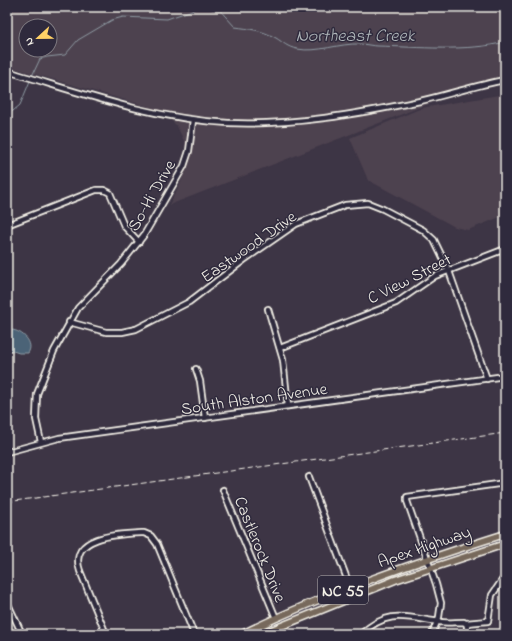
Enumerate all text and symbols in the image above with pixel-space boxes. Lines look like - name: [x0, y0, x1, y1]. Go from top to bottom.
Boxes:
- north arrow: [18, 18, 58, 58]
- water label: Northeast Creek: [296, 24, 415, 50]
- text: N: [21, 35, 38, 48]
- street label: So-Hi Drive: [122, 155, 183, 236]
- street label: Eastwood Drive: [196, 205, 302, 290]
- street label: C View Street: [363, 247, 456, 311]
- street label: South Alston Avenue: [179, 377, 329, 422]
- street label: Castlerock Drive: [227, 493, 292, 607]
- street label: Apex Highway: [375, 520, 475, 577]
- road number: NC 55: [318, 576, 368, 604]

